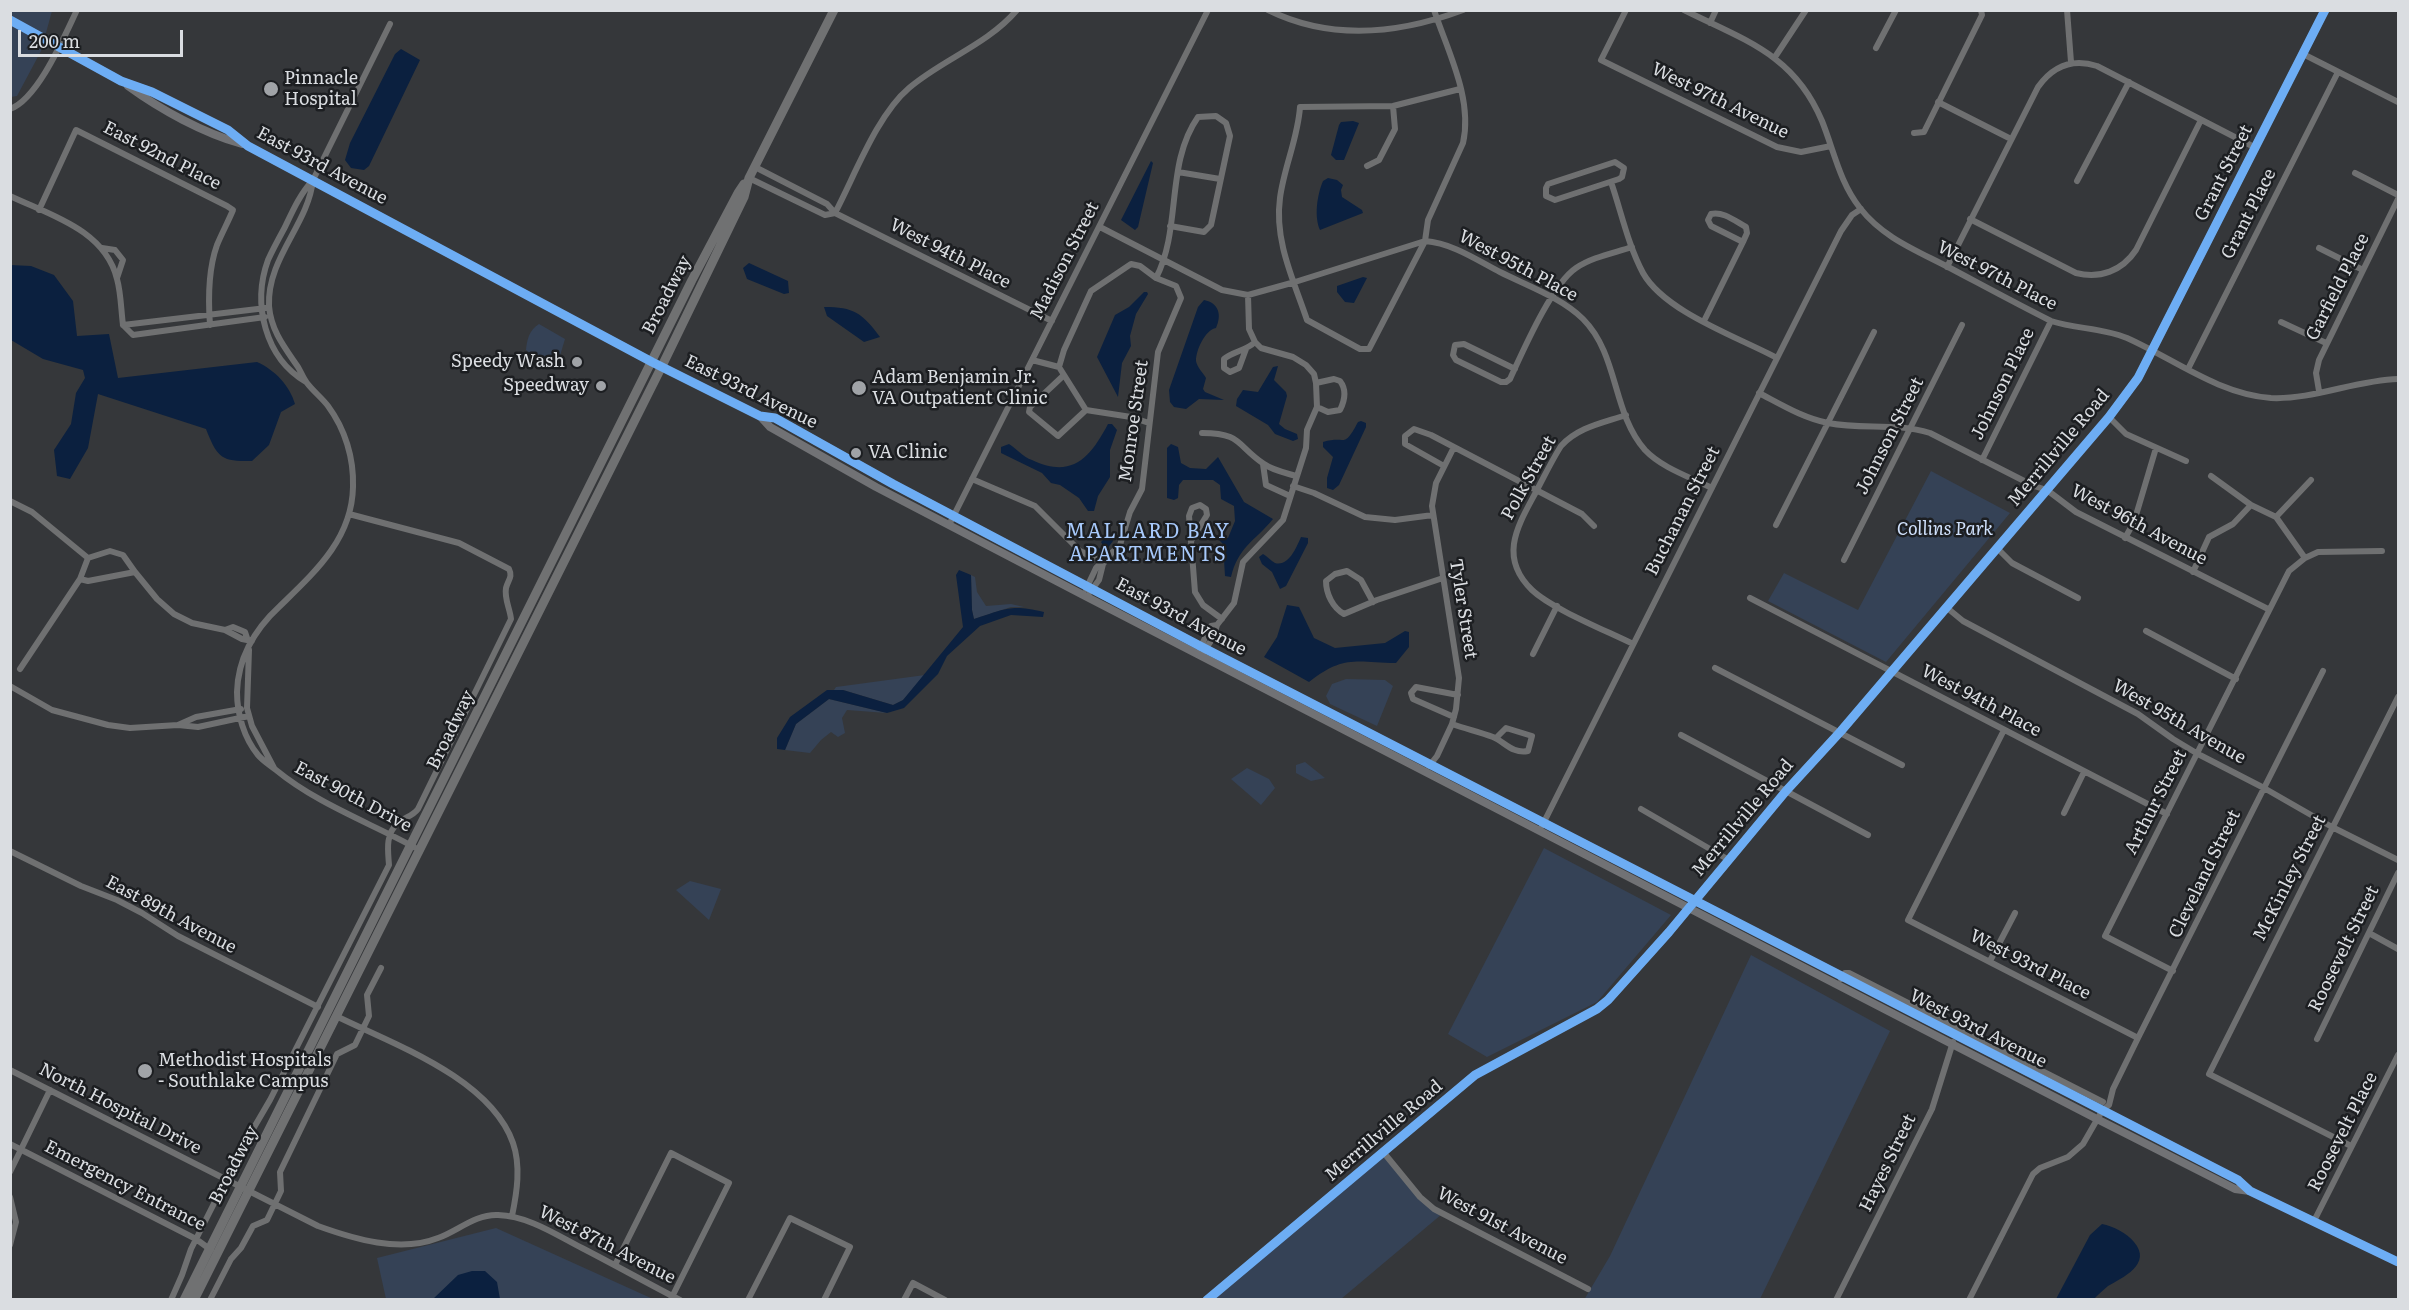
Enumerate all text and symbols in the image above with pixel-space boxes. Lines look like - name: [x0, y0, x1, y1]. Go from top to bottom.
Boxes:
- scale bar: [21, 18, 186, 56]
- text: 200 m: [29, 27, 80, 54]
- street label: West 97th Avenue: [1648, 58, 1792, 144]
- place label: Pinnacle Hospital: [284, 68, 358, 110]
- marker: Pinnacle Hospital: [262, 80, 280, 98]
- street label: East 92nd Place: [100, 117, 224, 195]
- street label: Grant Street: [2190, 121, 2258, 225]
- street label: East 93rd Avenue: [253, 122, 391, 210]
- street label: Grant Place: [2217, 165, 2281, 263]
- street label: Madison Street: [1026, 198, 1104, 324]
- street label: West 94th Place: [886, 214, 1014, 294]
- street label: West 95th Place: [1455, 225, 1581, 307]
- street label: Garfield Place: [2302, 230, 2374, 344]
- street label: West 97th Place: [1933, 236, 2061, 316]
- street label: Broadway: [638, 252, 696, 338]
- street label: Johnson Place: [1967, 325, 2039, 443]
- street label: East 93rd Avenue: [681, 350, 821, 434]
- place label: Speedy Wash: [451, 351, 565, 373]
- marker: Speedy Wash: [570, 355, 584, 369]
- street label: Monroe Street: [1115, 359, 1153, 483]
- place label: Adam Benjamin Jr. VA Outpatient Clinic: [872, 367, 1048, 410]
- street label: Johnson Street: [1851, 374, 1929, 498]
- place label: Speedway: [503, 375, 589, 397]
- marker: Speedway: [594, 379, 608, 393]
- marker: Adam Benjamin Jr. VA Outpatient Clinic: [850, 379, 868, 397]
- street label: Merrillville Road: [2004, 385, 2114, 511]
- street label: Polk Street: [1497, 432, 1561, 524]
- place label: VA Clinic: [868, 442, 947, 464]
- street label: Buchanan Street: [1641, 443, 1725, 579]
- marker: VA Clinic: [849, 446, 863, 460]
- street label: West 96th Avenue: [2067, 480, 2211, 570]
- park label: Collins Park: [1897, 519, 1993, 541]
- district label: MALLARD BAY APARTMENTS: [1066, 520, 1230, 567]
- street label: Tyler Street: [1444, 557, 1482, 661]
- street label: East 93rd Avenue: [1112, 573, 1250, 661]
- street label: West 94th Place: [1917, 660, 2045, 742]
- street label: West 95th Avenue: [2108, 675, 2250, 769]
- street label: Broadway: [423, 687, 479, 773]
- street label: Arthur Street: [2120, 746, 2192, 858]
- street label: Merrillville Road: [1688, 755, 1798, 881]
- street label: East 90th Drive: [291, 757, 415, 837]
- street label: Cleveland Street: [2165, 806, 2245, 942]
- street label: McKinley Street: [2249, 811, 2331, 945]
- street label: East 89th Avenue: [102, 871, 240, 959]
- street label: Roosevelt Street: [2304, 882, 2384, 1016]
- street label: West 93rd Place: [1966, 925, 2094, 1005]
- street label: West 93rd Avenue: [1906, 985, 2050, 1073]
- place label: Methodist Hospitals - Southlake Campus: [158, 1050, 331, 1092]
- street label: North Hospital Drive: [35, 1059, 205, 1159]
- marker: Methodist Hospitals - Southlake Campus: [136, 1062, 154, 1080]
- street label: Roosevelt Place: [2304, 1069, 2382, 1195]
- street label: Merrillville Road: [1321, 1076, 1447, 1186]
- street label: Hayes Street: [1855, 1111, 1921, 1215]
- street label: Broadway: [205, 1122, 263, 1208]
- street label: Emergency Entrance: [41, 1136, 209, 1236]
- street label: West 91st Avenue: [1433, 1182, 1571, 1270]
- street label: West 87th Avenue: [535, 1201, 679, 1289]

